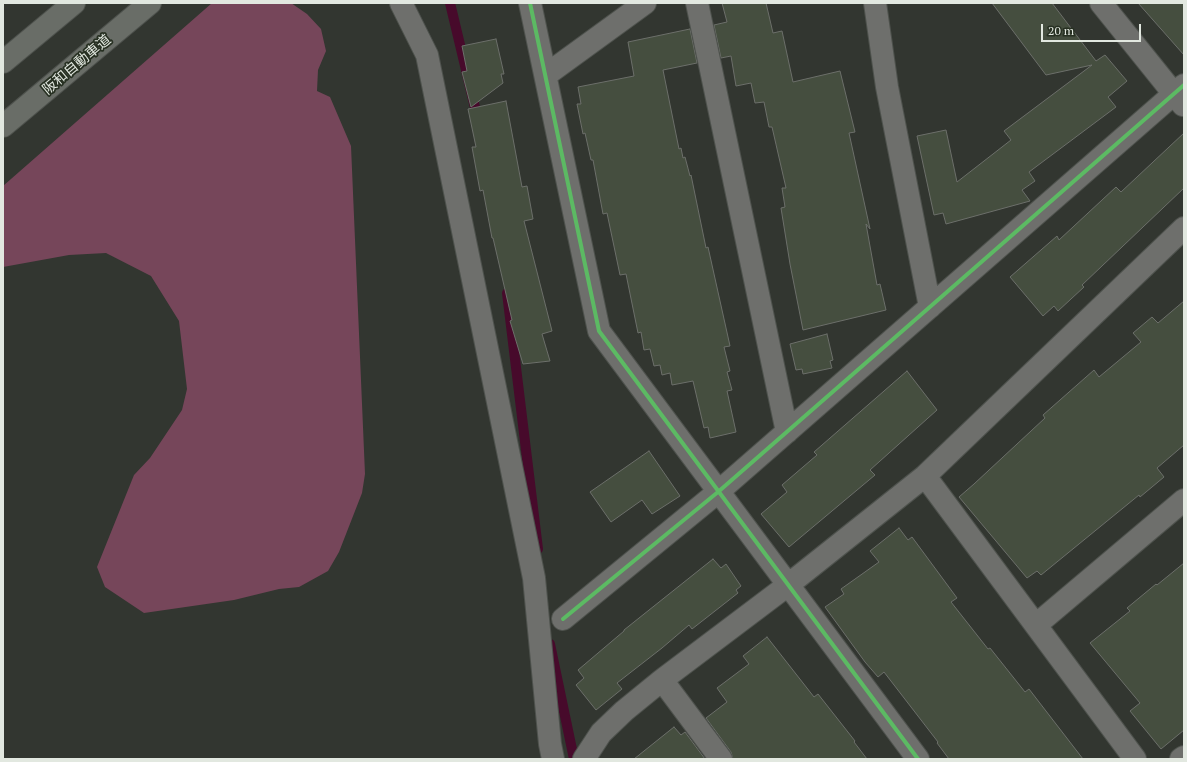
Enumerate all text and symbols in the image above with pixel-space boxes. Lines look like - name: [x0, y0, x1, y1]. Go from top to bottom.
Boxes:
- scale bar: [1043, 16, 1143, 42]
- text: 20 m: [1048, 23, 1074, 38]
- street label: 阪和自動車道: [39, 32, 115, 98]

